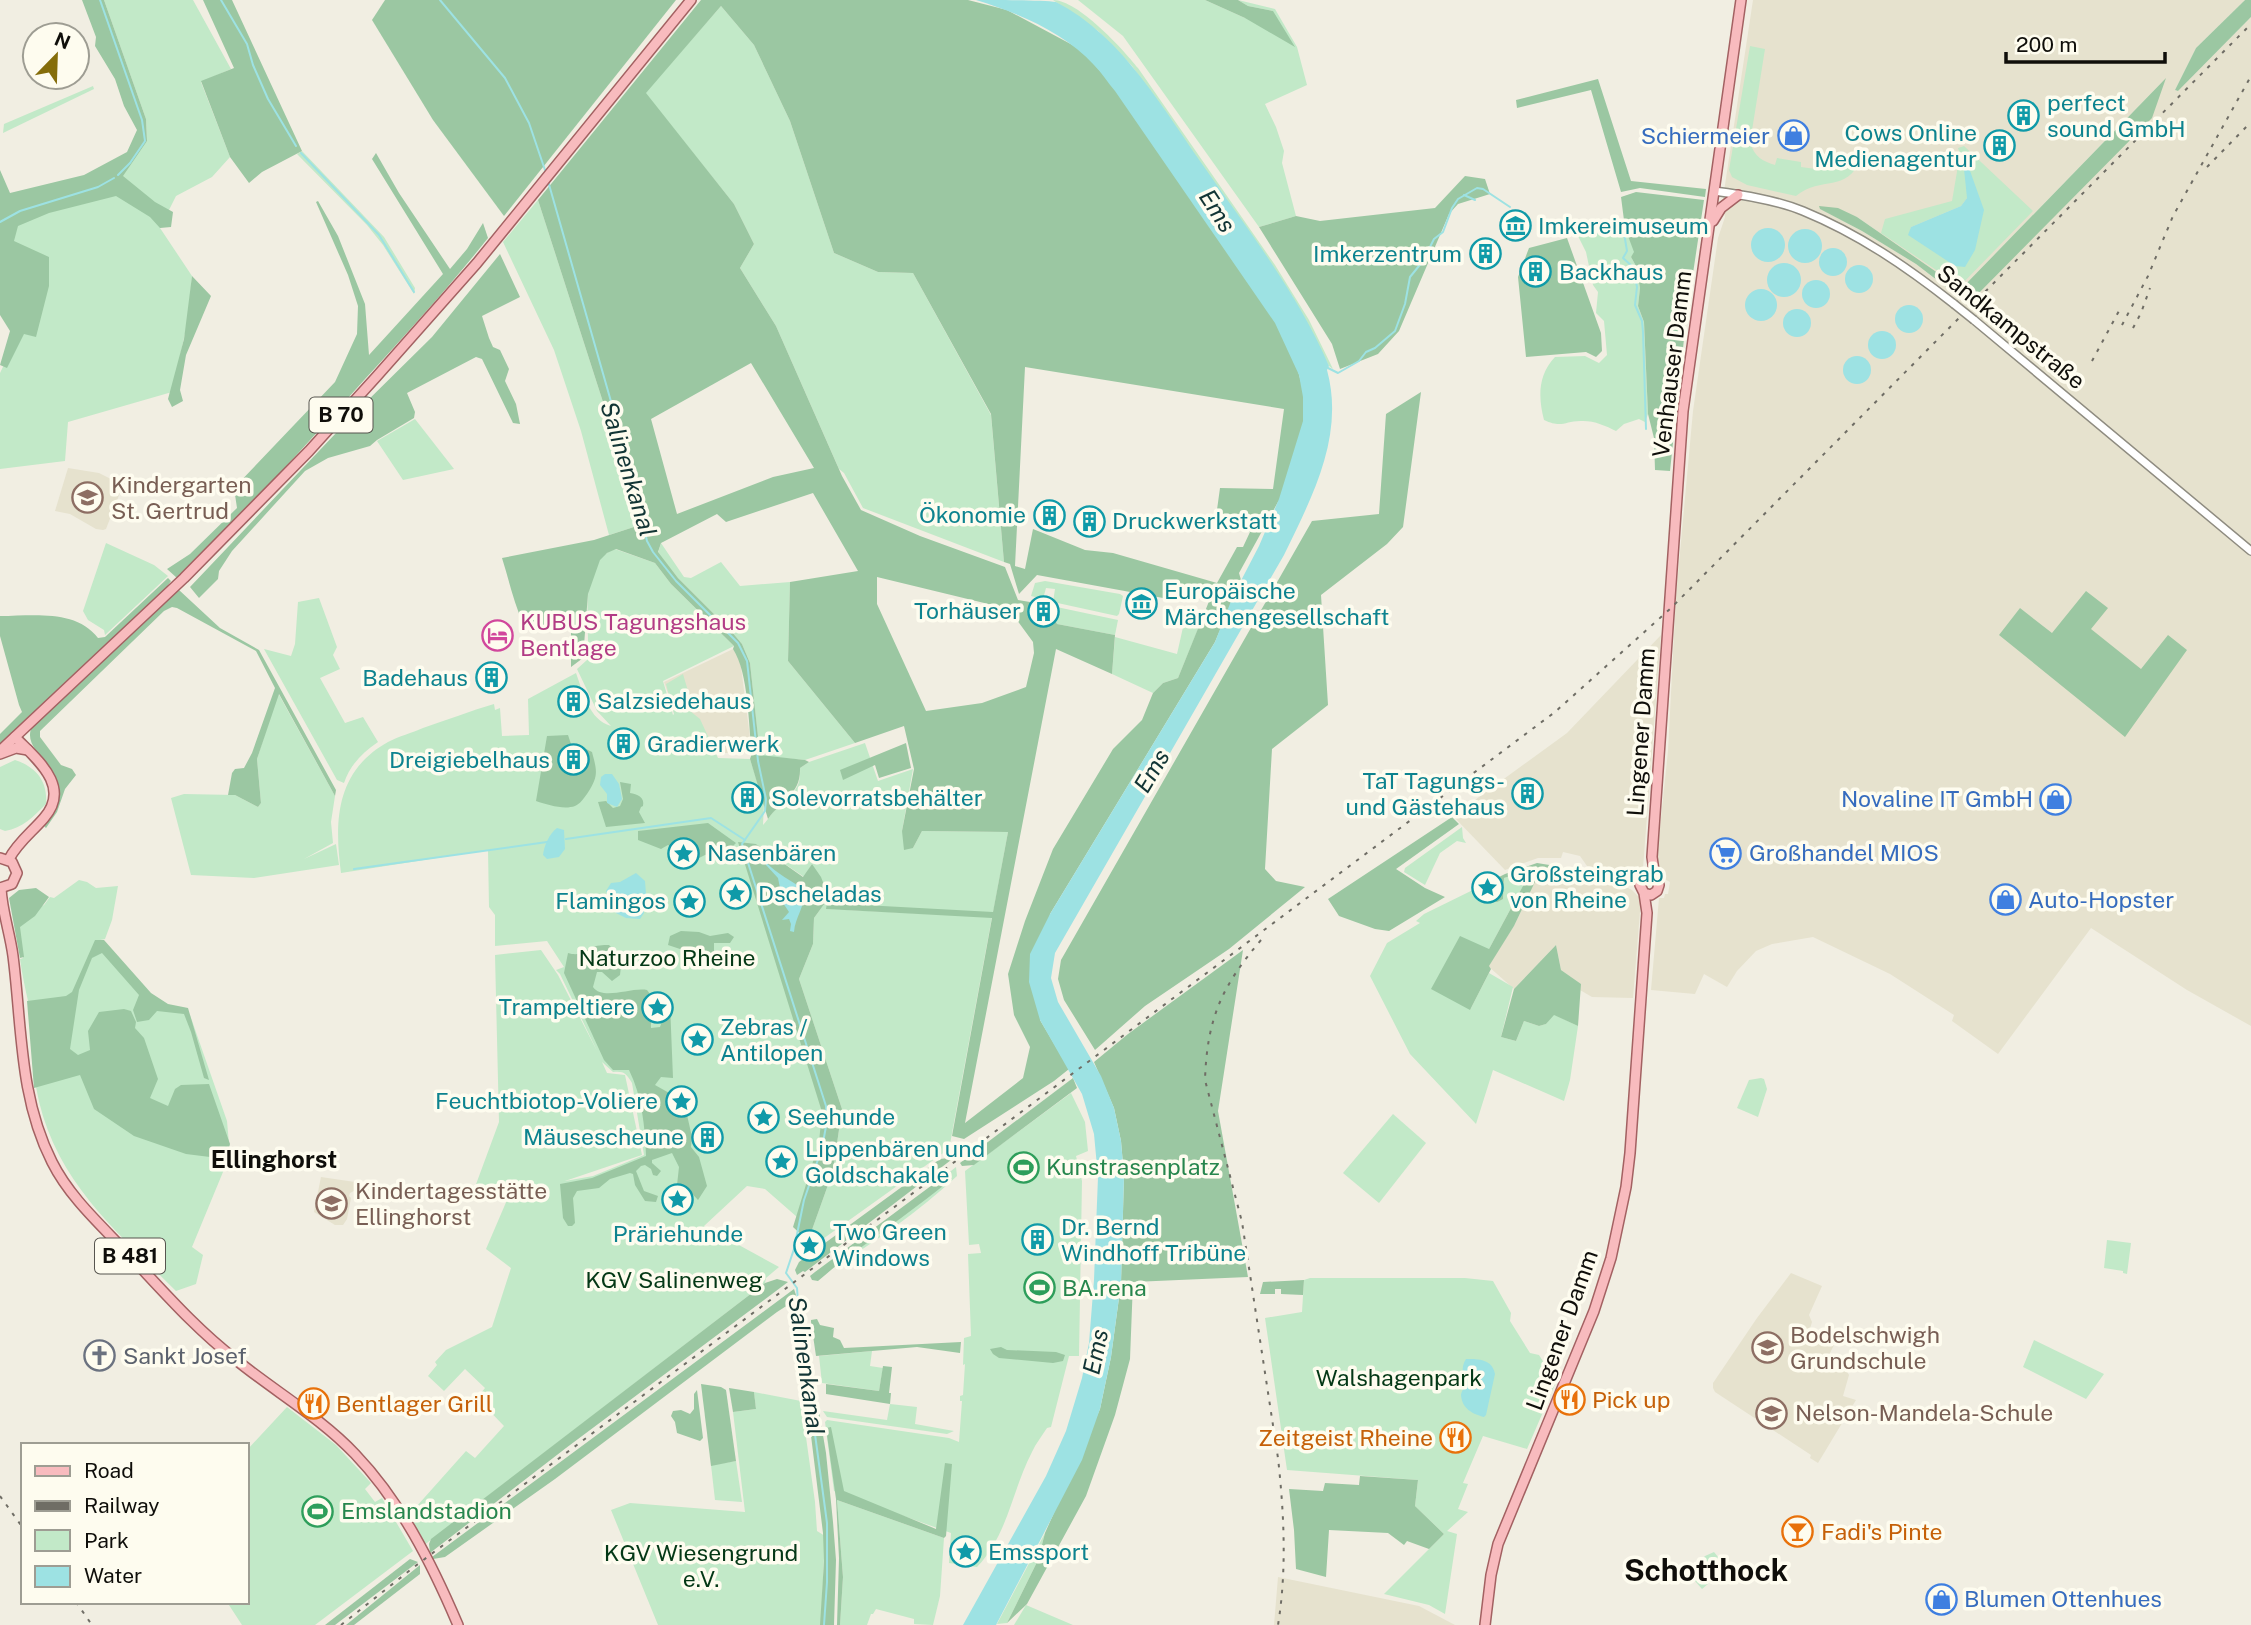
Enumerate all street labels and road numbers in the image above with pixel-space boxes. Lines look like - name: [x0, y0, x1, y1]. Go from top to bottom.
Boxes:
- street label: Sandkampstraße: [1932, 259, 2091, 394]
- street label: Venhauser Damm: [1647, 269, 1696, 459]
- road number: B 70: [310, 398, 372, 432]
- street label: Lingener Damm: [1621, 647, 1660, 817]
- road number: B 481: [95, 1238, 165, 1274]
- street label: Lingener Damm: [1520, 1246, 1603, 1414]

